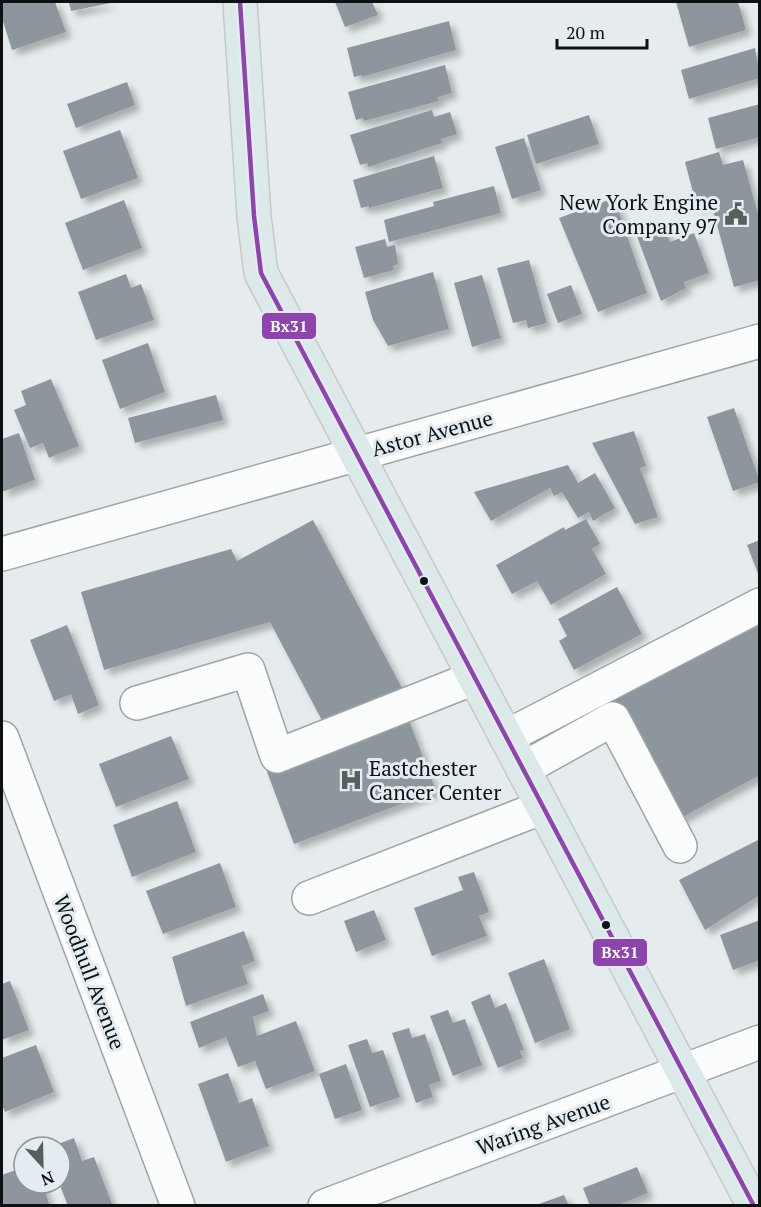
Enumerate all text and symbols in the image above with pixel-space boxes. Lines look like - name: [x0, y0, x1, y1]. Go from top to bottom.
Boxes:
- scale bar: [557, 12, 647, 50]
- text: 20 m: [566, 20, 606, 44]
- place label: New York Engine Company 97: [559, 188, 718, 240]
- public building icon: New York Engine Company 97: [723, 201, 749, 227]
- line badge: Bx31: [261, 312, 317, 340]
- text: Bx31: [270, 315, 308, 337]
- street label: Astor Avenue: [368, 403, 496, 463]
- unlabelled marker: [418, 575, 430, 587]
- place label: Eastchester Cancer Center: [369, 754, 501, 806]
- hospital icon: Eastchester Cancer Center: [338, 767, 364, 793]
- street label: Woodhull Avenue: [48, 891, 132, 1053]
- unlabelled marker: [600, 919, 612, 931]
- line badge: Bx31: [592, 938, 648, 967]
- text: Bx31: [601, 941, 639, 963]
- street label: Waring Avenue: [472, 1087, 614, 1161]
- north arrow: [12, 1135, 72, 1195]
- text: N: [38, 1166, 57, 1191]

